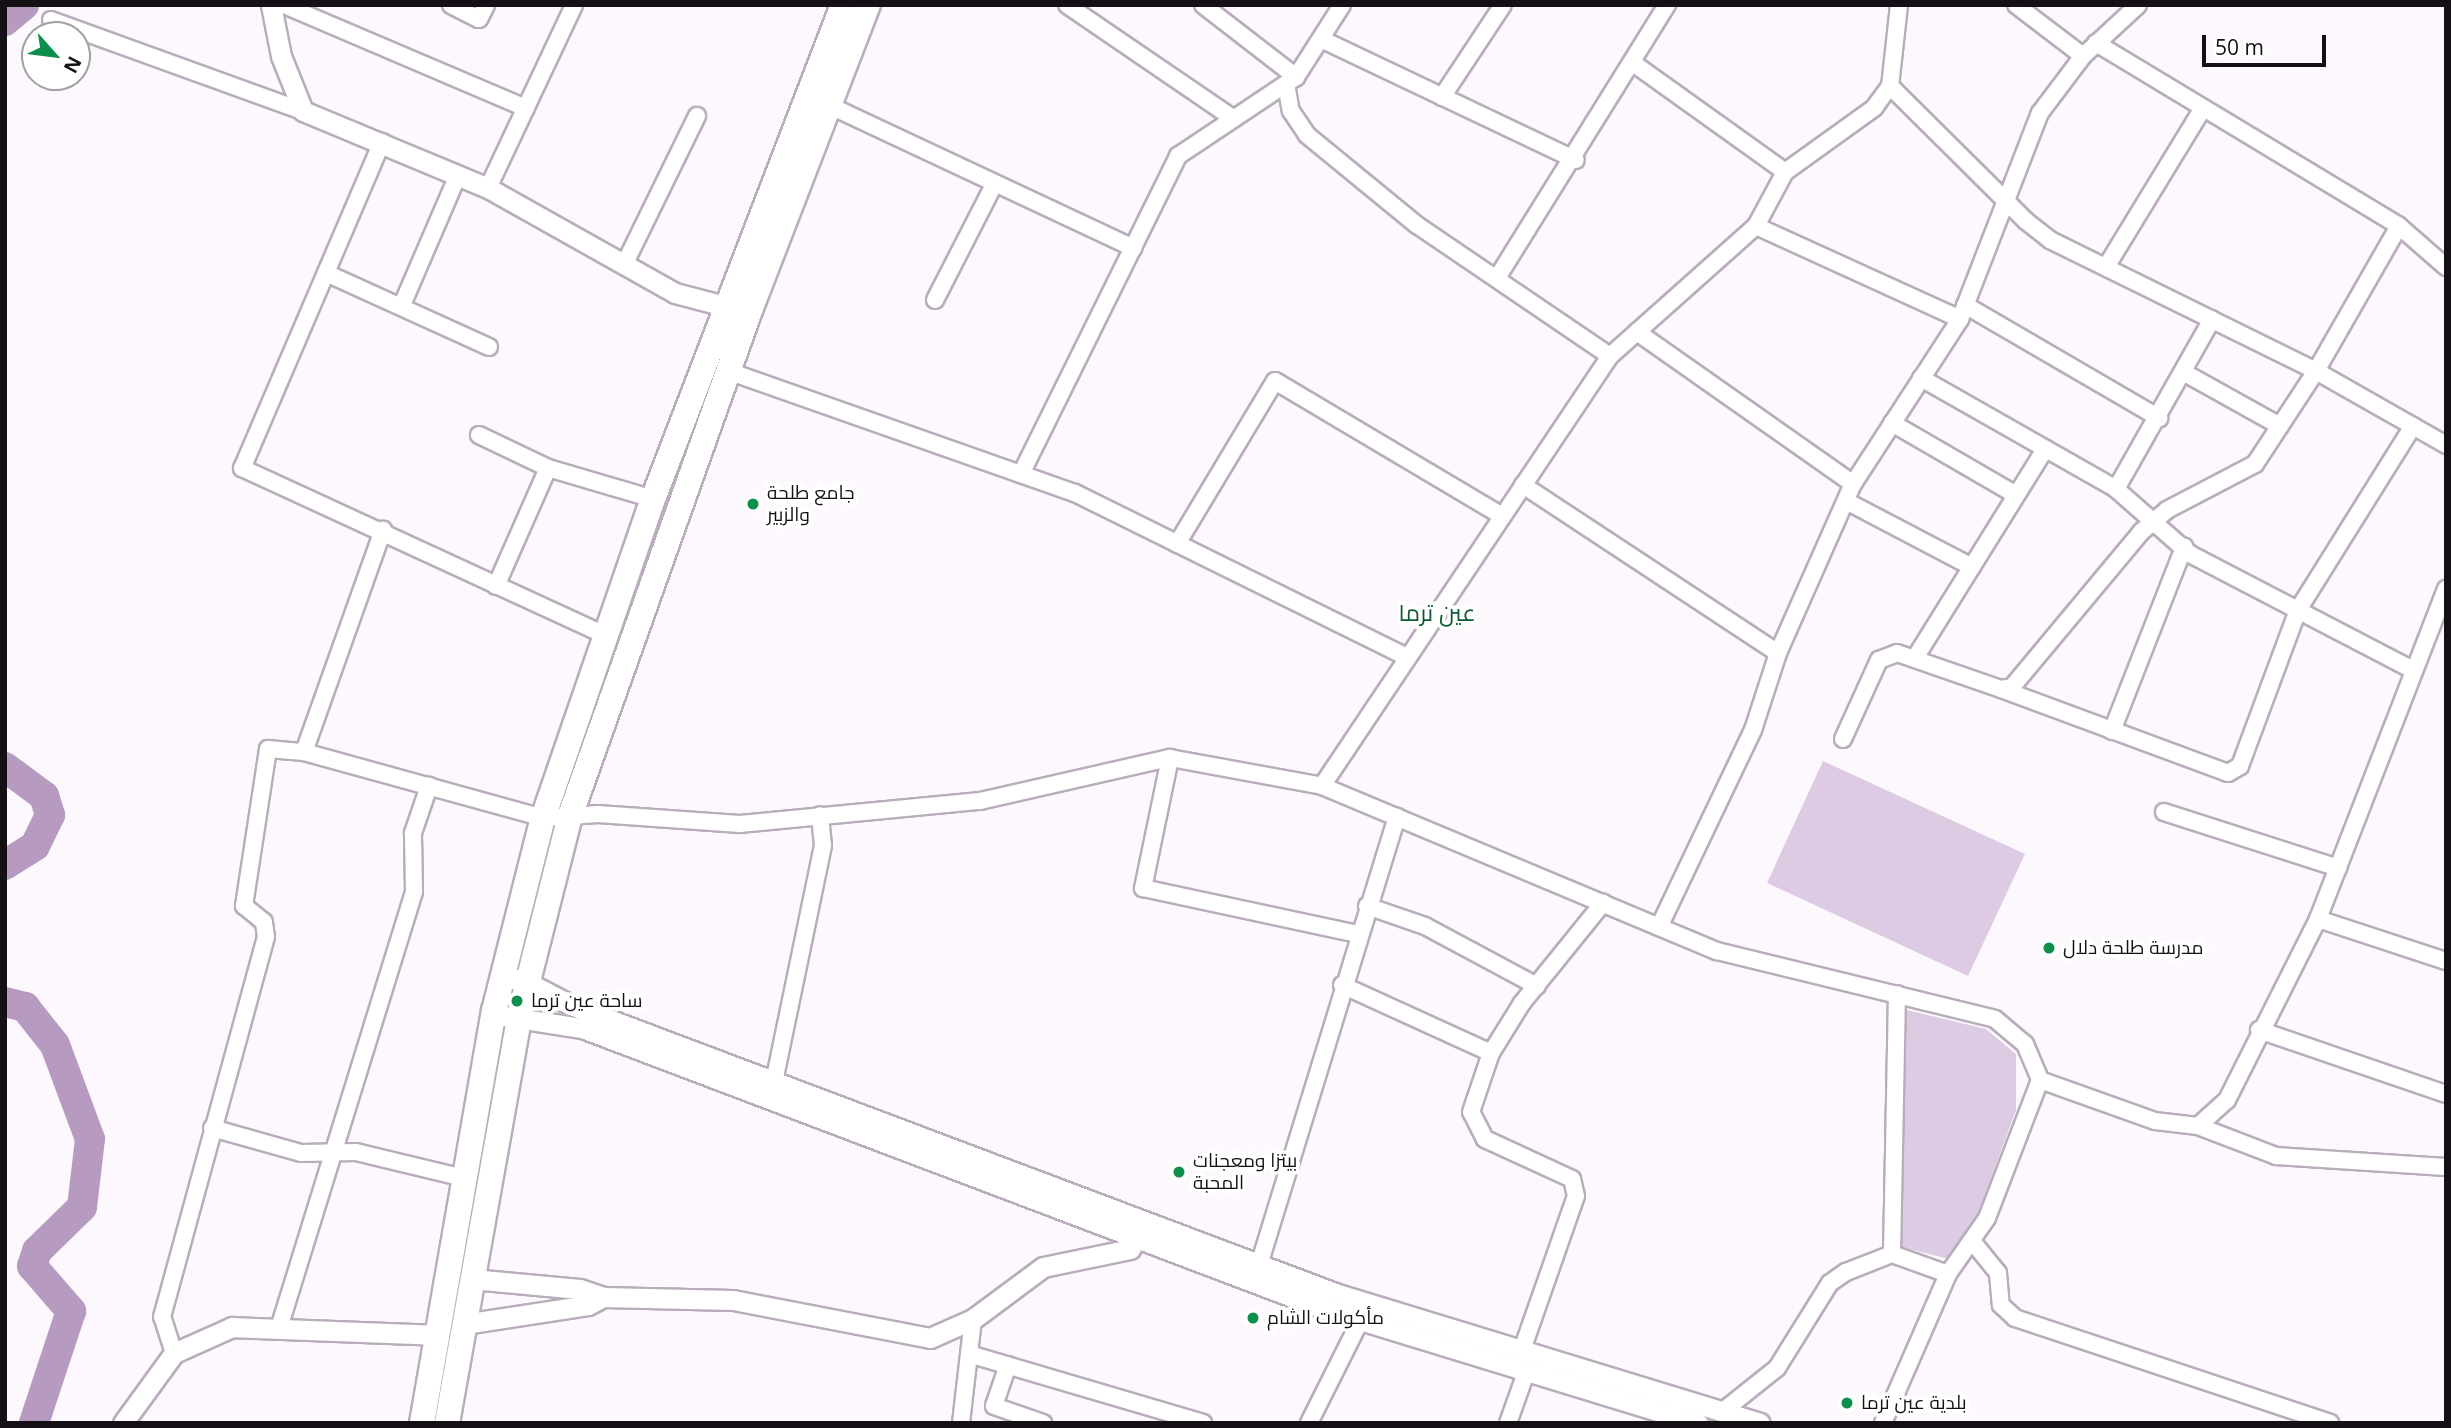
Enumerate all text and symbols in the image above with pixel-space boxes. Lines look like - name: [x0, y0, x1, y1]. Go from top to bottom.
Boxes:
- north arrow: [21, 21, 91, 91]
- scale bar: [2206, 21, 2330, 65]
- text: 50 m: [2215, 33, 2264, 61]
- text: N: [58, 52, 88, 78]
- place label: جامع طلحة والزبير: [767, 482, 855, 526]
- marker: جامع طلحة والزبير: [745, 496, 761, 512]
- district label: عين ترما: [1398, 598, 1476, 626]
- place label: مدرسة طلحة دلال: [2063, 937, 2203, 959]
- marker: مدرسة طلحة دلال: [2041, 940, 2057, 956]
- place label: ساحة عين ترما: [531, 990, 642, 1012]
- marker: ساحة عين ترما: [509, 993, 525, 1009]
- place label: بيتزا ومعجنات المحبة: [1193, 1150, 1297, 1194]
- marker: بيتزا ومعجنات المحبة: [1171, 1164, 1187, 1180]
- place label: مأكولات الشام: [1267, 1307, 1384, 1329]
- marker: مأكولات الشام: [1245, 1310, 1261, 1326]
- place label: بلدية عين ترما: [1861, 1392, 1967, 1414]
- marker: بلدية عين ترما: [1839, 1395, 1855, 1411]

